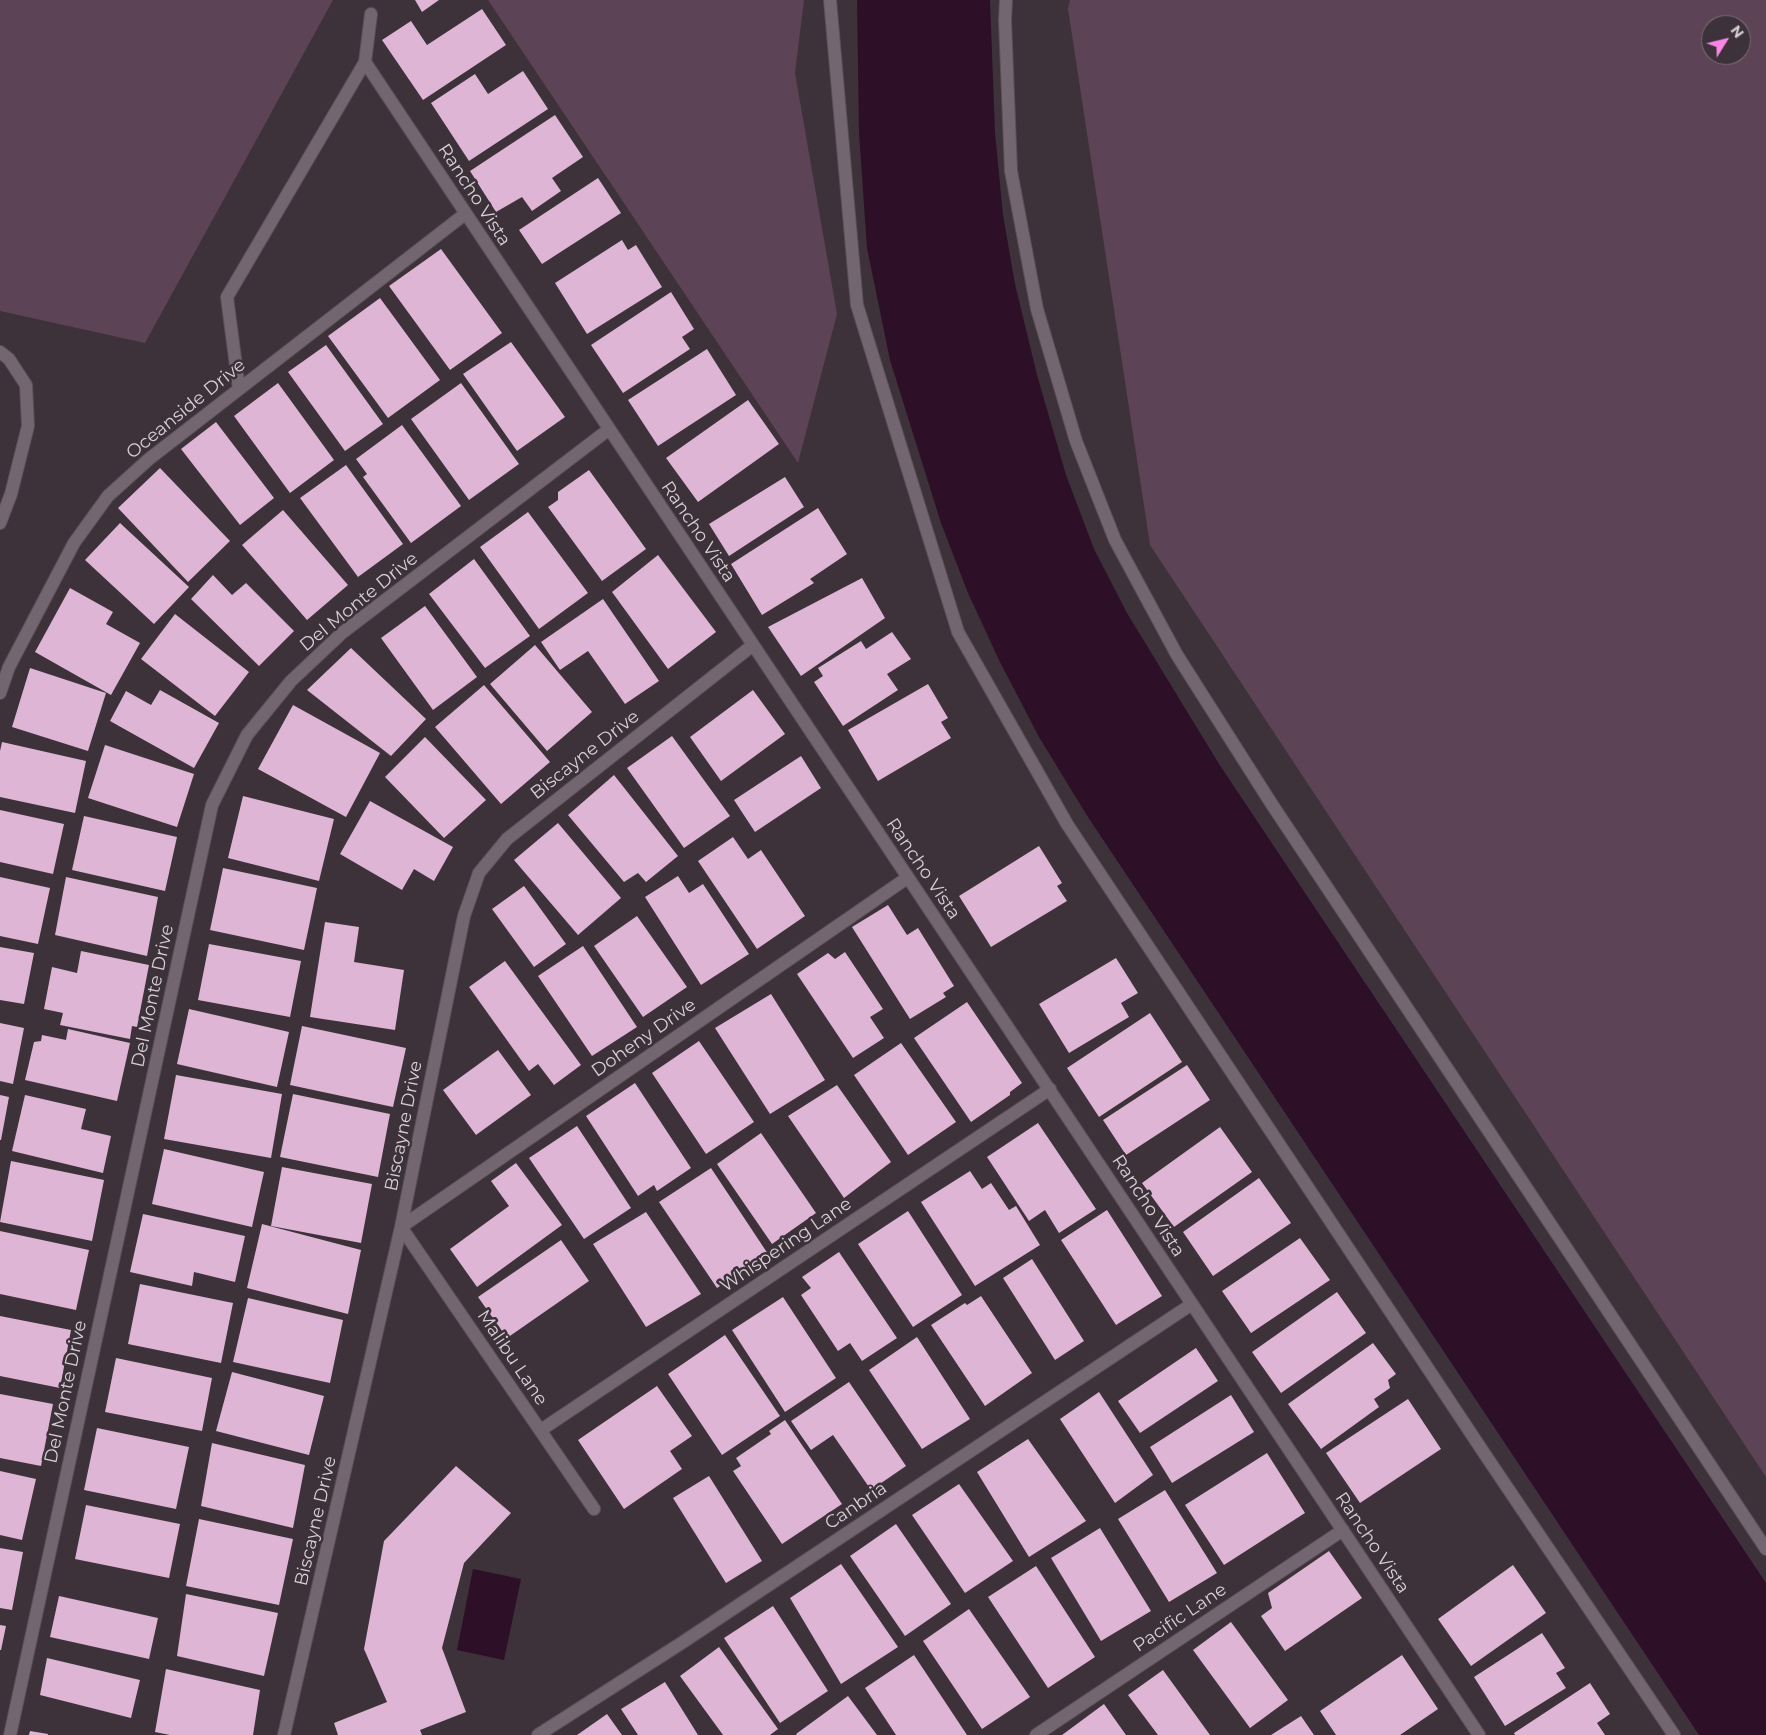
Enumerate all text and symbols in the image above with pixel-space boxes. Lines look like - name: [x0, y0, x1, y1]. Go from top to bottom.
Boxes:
- north arrow: [1701, 15, 1751, 65]
- text: N: [1727, 22, 1748, 42]
- street label: Rancho Vista: [433, 140, 515, 250]
- street label: Oceanside Drive: [122, 354, 250, 464]
- street label: Rancho Vista: [656, 477, 740, 587]
- street label: Del Monte Drive: [296, 548, 422, 656]
- street label: Biscayne Drive: [526, 706, 644, 804]
- street label: Rancho Vista: [881, 814, 965, 924]
- street label: Del Monte Drive: [127, 923, 179, 1069]
- street label: Doheny Drive: [588, 994, 700, 1082]
- street label: Biscayne Drive: [381, 1059, 427, 1193]
- street label: Rancho Vista: [1107, 1151, 1189, 1261]
- street label: Whispering Lane: [716, 1193, 856, 1297]
- street label: Malibu Lane: [472, 1306, 552, 1410]
- street label: Del Monte Drive: [40, 1319, 92, 1465]
- street label: Biscayne Drive: [291, 1454, 341, 1588]
- street label: Canbria: [821, 1477, 891, 1535]
- street label: Rancho Vista: [1330, 1488, 1414, 1598]
- street label: Pacific Lane: [1129, 1579, 1231, 1657]

